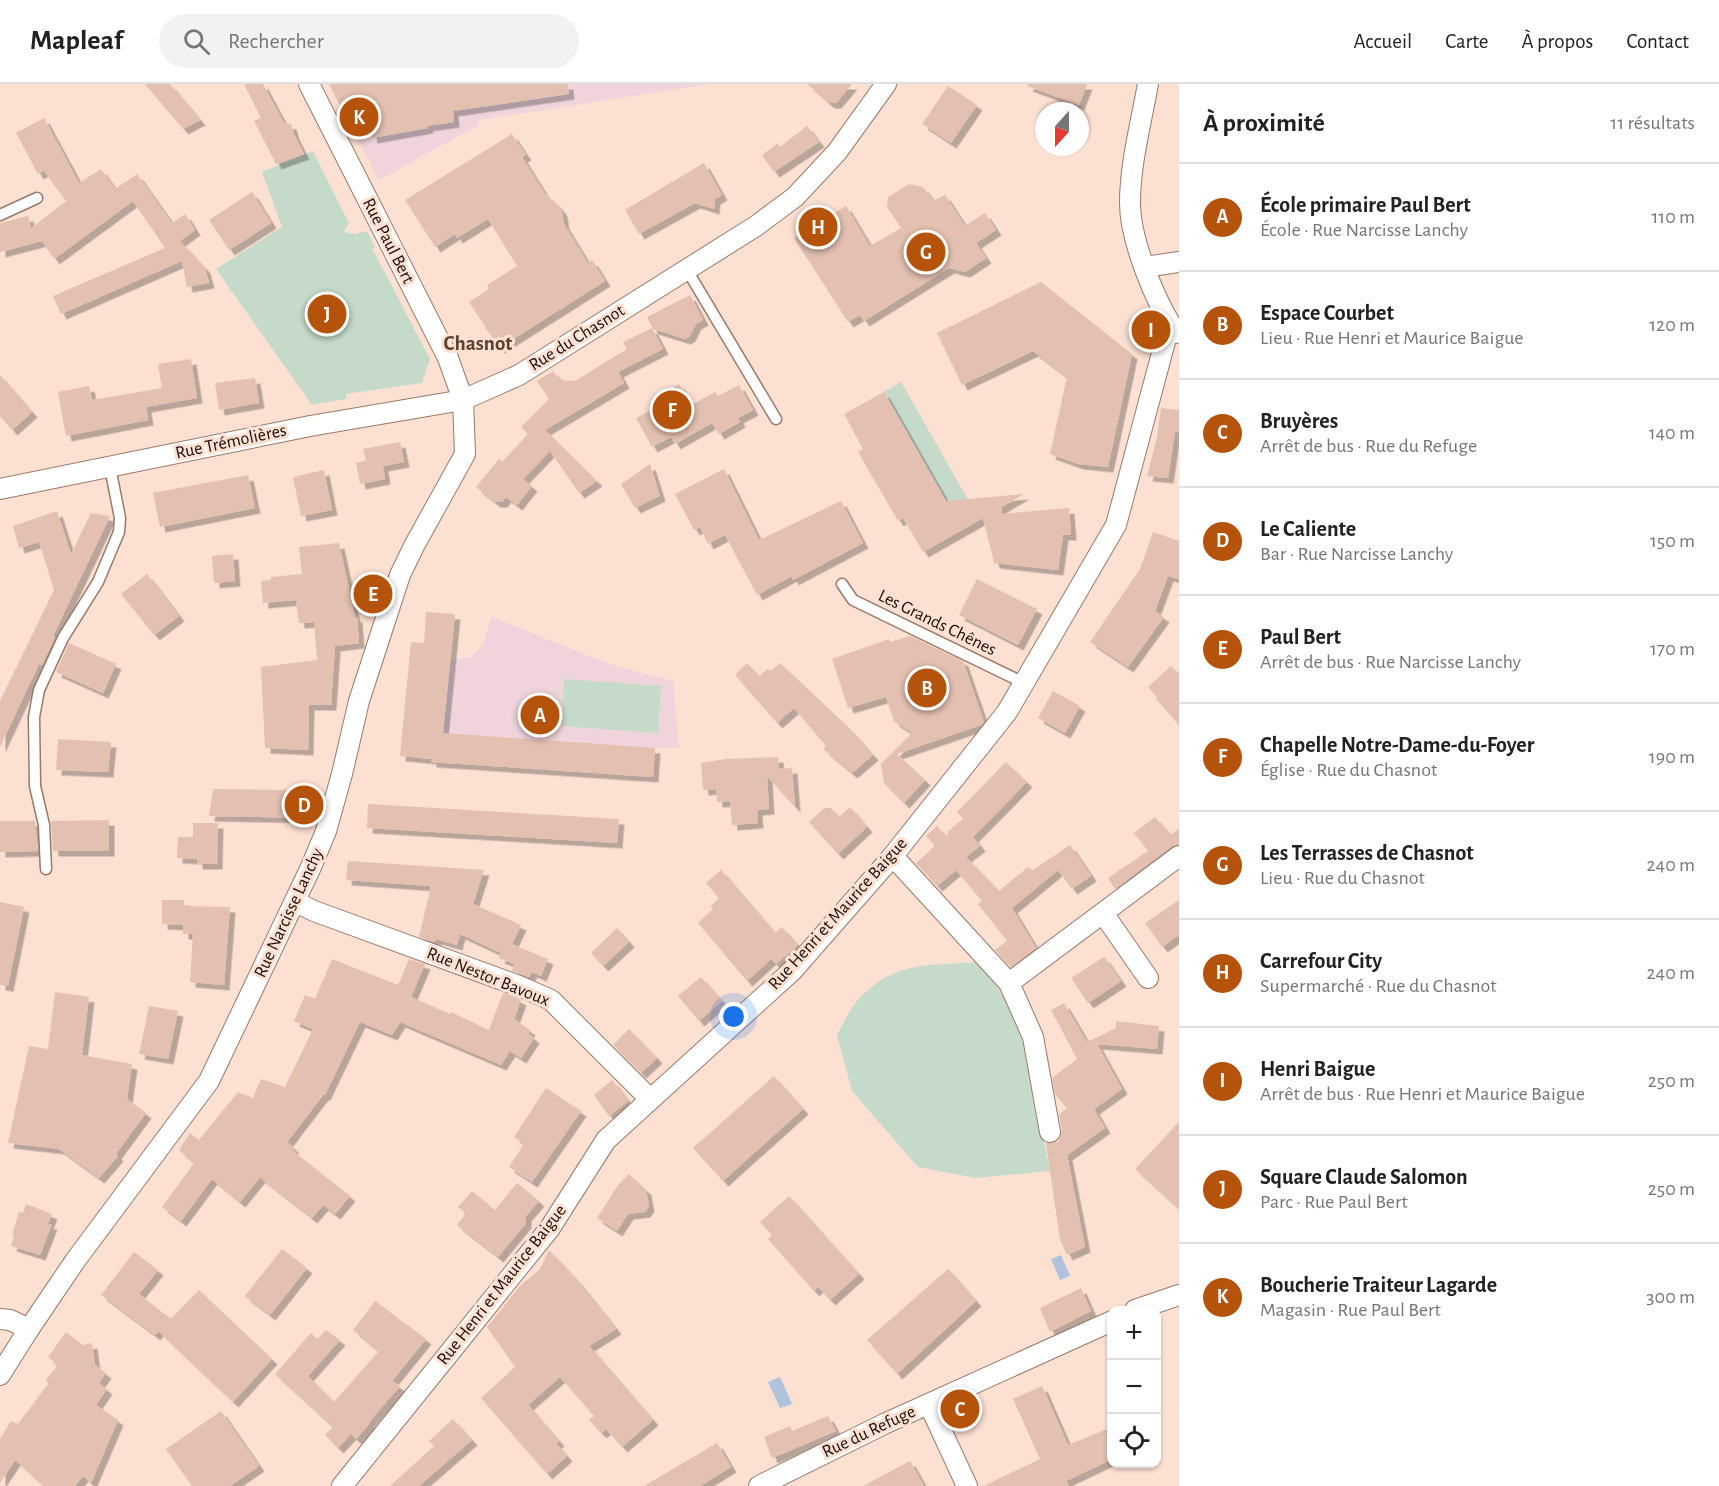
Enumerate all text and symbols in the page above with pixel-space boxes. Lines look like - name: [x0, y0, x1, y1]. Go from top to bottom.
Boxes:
- search box: [159, 14, 579, 68]
- icon: search: [180, 25, 213, 58]
- text: Mapleaf: [30, 27, 123, 55]
- text: Rechercher: [228, 30, 324, 52]
- text: Accueil: [1354, 31, 1412, 52]
- text: Carte: [1445, 31, 1488, 52]
- text: À propos: [1521, 31, 1593, 52]
- text: Contact: [1626, 31, 1689, 52]
- pin: K: [340, 94, 378, 140]
- north arrow: [1035, 102, 1089, 156]
- text: À proximité: [1203, 110, 1325, 136]
- text: 11 résultats: [1610, 113, 1695, 133]
- text: École primaire Paul Bert: [1260, 194, 1471, 216]
- street label: Rue Paul Bert: [359, 195, 417, 287]
- pin: H: [798, 204, 838, 250]
- text: A: [1217, 207, 1229, 227]
- text: 110 m: [1651, 207, 1695, 227]
- text: École · Rue Narcisse Lanchy: [1260, 220, 1468, 240]
- pin: G: [906, 230, 946, 274]
- pin: J: [308, 292, 346, 336]
- street label: Rue du Chasnot: [526, 301, 628, 375]
- text: Espace Courbet: [1260, 302, 1394, 324]
- pin: I: [1132, 308, 1170, 352]
- text: B: [1217, 315, 1228, 335]
- text: 120 m: [1649, 315, 1695, 335]
- text: Lieu · Rue Henri et Maurice Baigue: [1260, 328, 1524, 348]
- district label: Chasnot: [444, 333, 512, 354]
- pin: F: [652, 388, 692, 432]
- text: Bruyères: [1260, 410, 1338, 432]
- street label: Rue Trémolières: [174, 421, 288, 463]
- text: C: [1217, 423, 1228, 443]
- text: 140 m: [1649, 423, 1695, 443]
- text: Arrêt de bus · Rue du Refuge: [1260, 436, 1477, 456]
- text: Le Caliente: [1260, 518, 1356, 540]
- text: D: [1216, 531, 1229, 551]
- text: 150 m: [1650, 531, 1695, 551]
- text: Bar · Rue Narcisse Lanchy: [1260, 544, 1453, 564]
- pin: E: [354, 572, 392, 616]
- street label: Les Grands Chênes: [875, 587, 999, 659]
- text: Paul Bert: [1260, 626, 1341, 648]
- text: E: [1217, 639, 1228, 659]
- text: 170 m: [1650, 639, 1695, 659]
- text: Arrêt de bus · Rue Narcisse Lanchy: [1260, 652, 1521, 672]
- pin: B: [908, 666, 946, 710]
- pin: A: [520, 692, 560, 738]
- text: Chapelle Notre-Dame-du-Foyer: [1260, 734, 1534, 756]
- text: F: [1218, 747, 1227, 767]
- text: 190 m: [1649, 747, 1695, 767]
- text: Église · Rue du Chasnot: [1260, 760, 1437, 780]
- pin: D: [284, 782, 324, 828]
- street label: Rue Henri et Maurice Baigue: [765, 834, 911, 994]
- text: Les Terrasses de Chasnot: [1260, 842, 1474, 864]
- street label: Rue Narcisse Lanchy: [251, 845, 327, 980]
- text: G: [1217, 855, 1228, 875]
- text: 240 m: [1646, 855, 1695, 875]
- text: Lieu · Rue du Chasnot: [1260, 868, 1425, 888]
- street label: Rue Nestor Bavoux: [424, 944, 552, 1010]
- text: Carrefour City: [1260, 950, 1382, 972]
- text: H: [1216, 963, 1229, 983]
- text: 240 m: [1646, 963, 1695, 983]
- text: Supermarché · Rue du Chasnot: [1260, 976, 1497, 996]
- your location: [719, 1002, 748, 1031]
- text: Henri Baigue: [1260, 1058, 1375, 1080]
- text: I: [1220, 1071, 1225, 1091]
- text: 250 m: [1648, 1071, 1695, 1091]
- text: Arrêt de bus · Rue Henri et Maurice Baigue: [1260, 1084, 1585, 1104]
- text: Square Claude Salomon: [1260, 1166, 1468, 1188]
- text: J: [1219, 1179, 1226, 1199]
- text: 250 m: [1648, 1179, 1695, 1199]
- text: Parc · Rue Paul Bert: [1260, 1192, 1408, 1212]
- street label: Rue Henri et Maurice Baigue: [434, 1202, 570, 1368]
- text: Boucherie Traiteur Lagarde: [1260, 1274, 1497, 1296]
- text: K: [1217, 1287, 1228, 1307]
- text: 300 m: [1646, 1287, 1695, 1307]
- text: Magasin · Rue Paul Bert: [1260, 1300, 1441, 1320]
- map controls: [1107, 1306, 1161, 1468]
- button: +: [1107, 1306, 1161, 1360]
- button: −: [1107, 1360, 1161, 1414]
- pin: C: [940, 1386, 980, 1432]
- street label: Rue du Refuge: [819, 1403, 919, 1461]
- button: locate: [1107, 1414, 1161, 1468]

